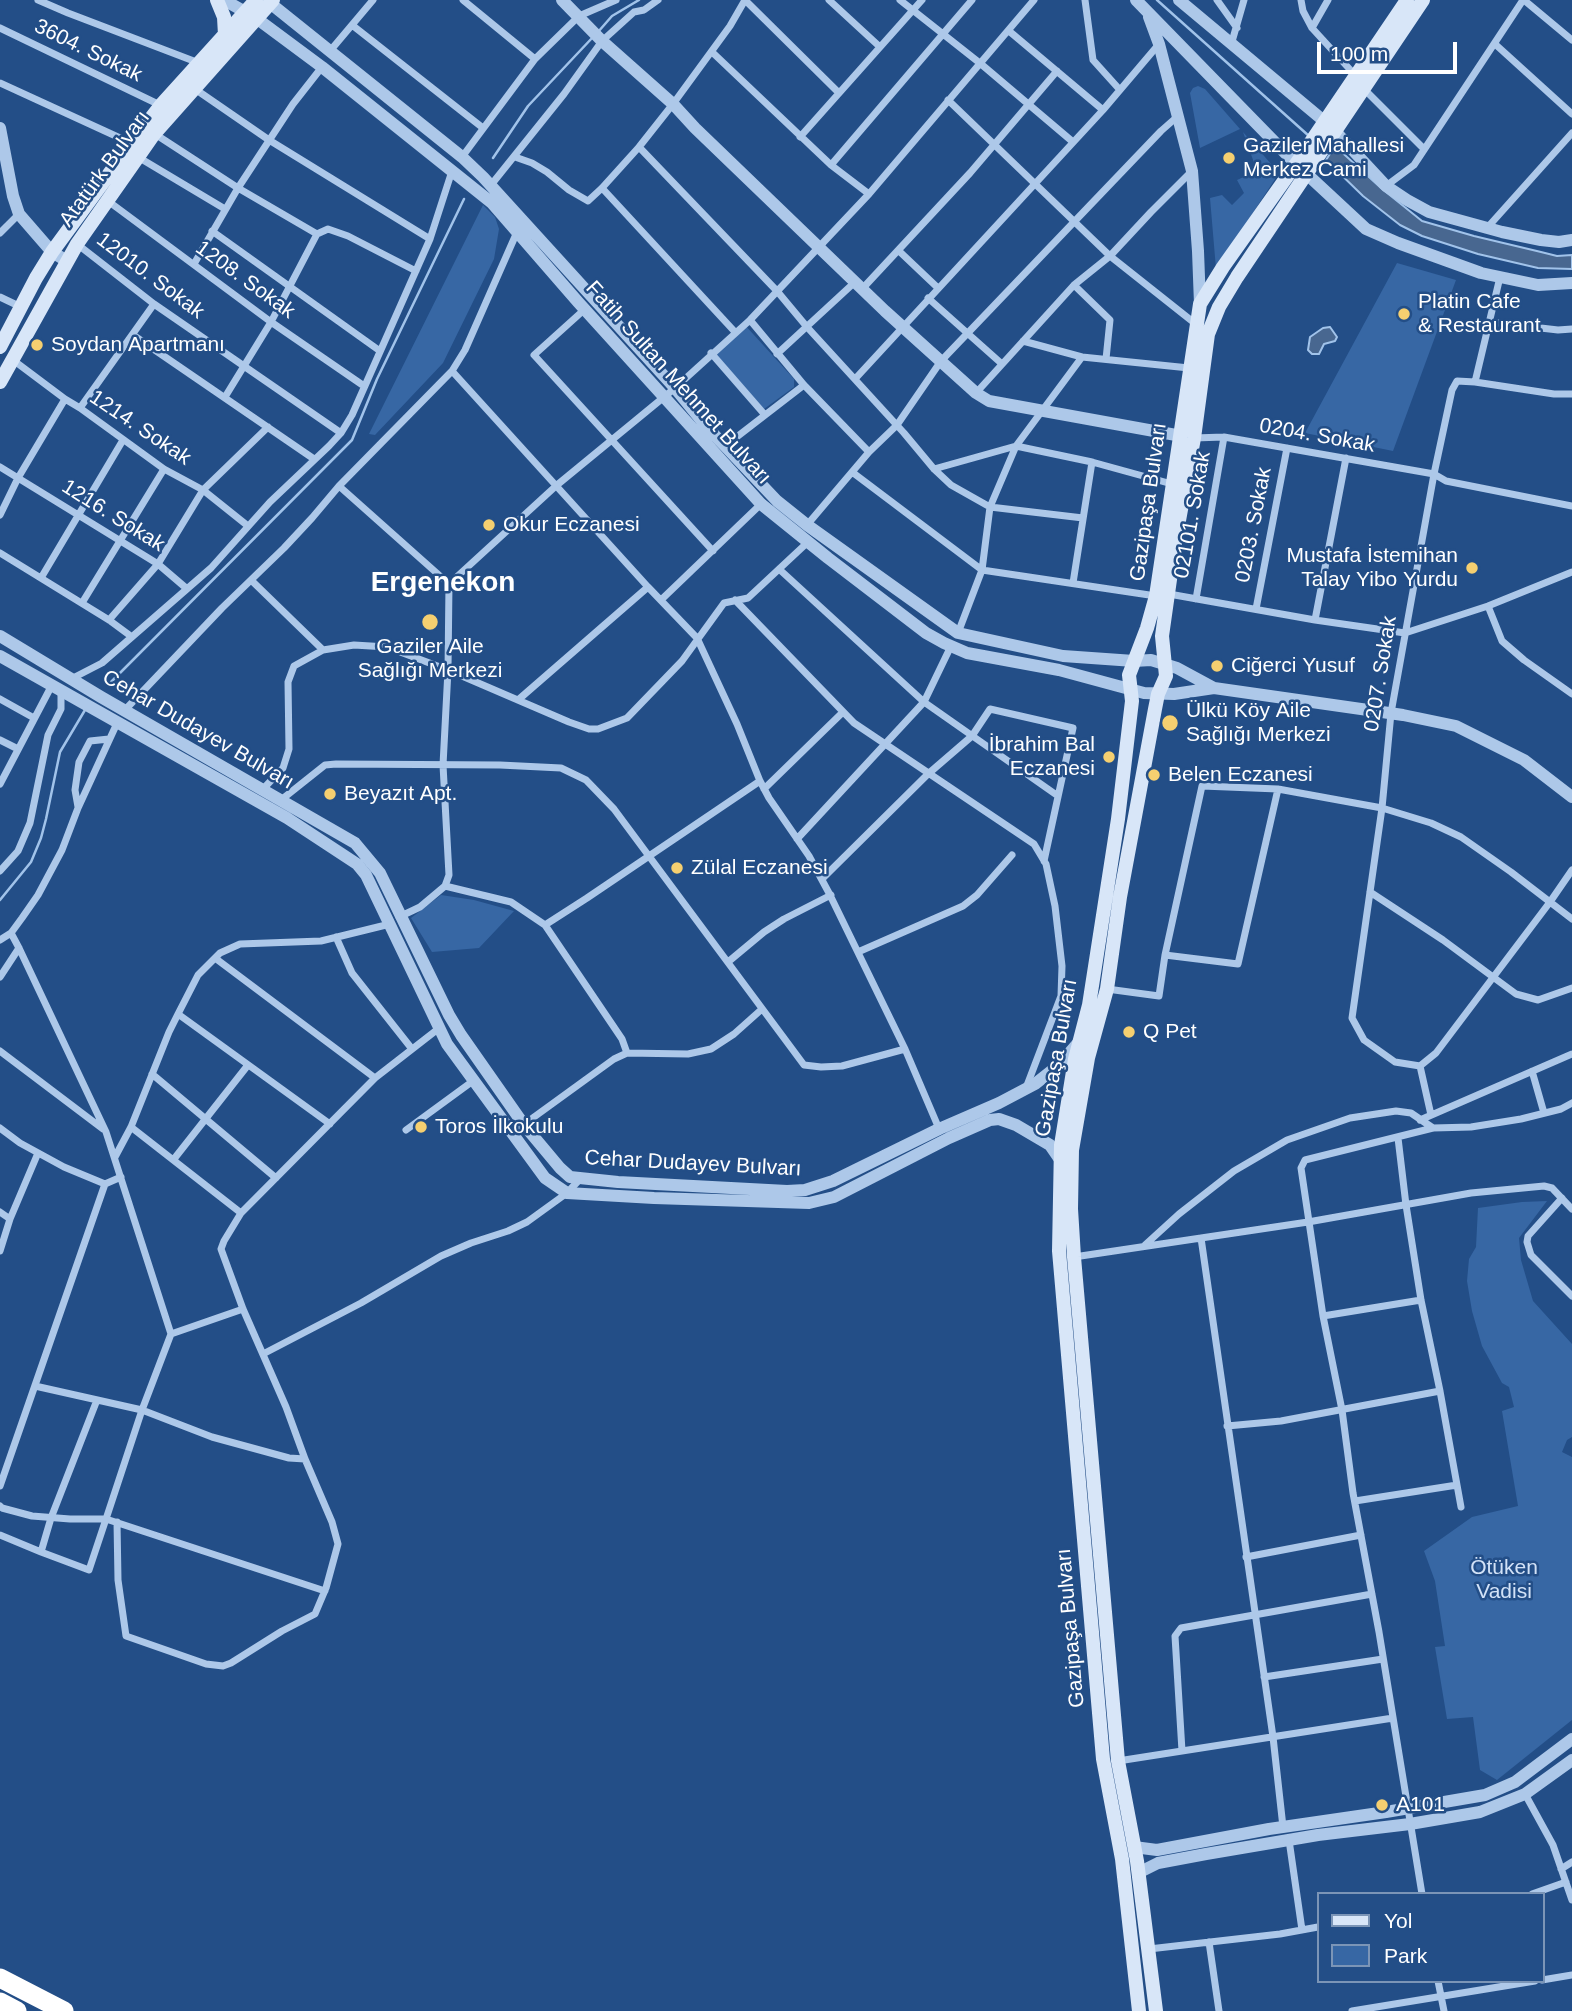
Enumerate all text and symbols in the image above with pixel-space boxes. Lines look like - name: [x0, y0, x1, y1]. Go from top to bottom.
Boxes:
- street label: 3604. Sokak: [30, 14, 146, 88]
- scale bar: [1320, 28, 1460, 72]
- text: 100 m: [1330, 42, 1388, 65]
- street label: Atatürk Bulvarı: [54, 106, 156, 232]
- place label: Gaziler Mahallesi Merkez Cami: [1243, 133, 1404, 183]
- marker: Gaziler Mahallesi Merkez Cami: [1221, 150, 1237, 166]
- street label: 12010. Sokak: [91, 227, 209, 325]
- street label: 1208. Sokak: [190, 235, 300, 325]
- street label: Fatih Sultan Mehmet Bulvarı: [580, 276, 776, 490]
- place label: Platin Cafe & Restaurant: [1418, 289, 1541, 339]
- marker: Platin Cafe & Restaurant: [1396, 306, 1412, 322]
- place label: Soydan Apartmanı: [51, 332, 225, 358]
- marker: Soydan Apartmanı: [29, 337, 45, 353]
- street label: 1214. Sokak: [85, 385, 195, 471]
- street label: 0204. Sokak: [1257, 413, 1377, 459]
- street label: Gazipaşa Bulvarı: [1125, 421, 1173, 583]
- street label: 02101. Sokak: [1169, 450, 1217, 580]
- street label: 0203. Sokak: [1230, 465, 1278, 585]
- street label: 1216. Sokak: [57, 474, 169, 558]
- place label: Okur Eczanesi: [503, 512, 640, 538]
- marker: Okur Eczanesi: [481, 517, 497, 533]
- place label: Mustafa İstemihan Talay Yibo Yurdu: [1286, 543, 1458, 593]
- marker: Mustafa İstemihan Talay Yibo Yurdu: [1464, 560, 1480, 576]
- district label: Ergenekon: [371, 566, 515, 600]
- marker: Gaziler Aile Sağlığı Merkezi: [420, 612, 440, 632]
- street label: 0207. Sokak: [1359, 614, 1403, 734]
- place label: Gaziler Aile Sağlığı Merkezi: [358, 634, 502, 684]
- place label: Ciğerci Yusuf: [1231, 653, 1355, 679]
- marker: Ciğerci Yusuf: [1209, 658, 1225, 674]
- street label: Cehar Dudayev Bulvarı: [98, 665, 298, 795]
- place label: Ülkü Köy Aile Sağlığı Merkezi: [1186, 698, 1331, 748]
- marker: Ülkü Köy Aile Sağlığı Merkezi: [1160, 713, 1180, 733]
- place label: İbrahim Bal Eczanesi: [989, 732, 1095, 782]
- marker: İbrahim Bal Eczanesi: [1101, 749, 1117, 765]
- place label: Belen Eczanesi: [1168, 762, 1313, 788]
- marker: Belen Eczanesi: [1146, 767, 1162, 783]
- place label: Beyazıt Apt.: [344, 781, 457, 807]
- marker: Beyazıt Apt.: [322, 786, 338, 802]
- place label: Zülal Eczanesi: [691, 855, 828, 881]
- marker: Zülal Eczanesi: [669, 860, 685, 876]
- street label: Gazipaşa Bulvarı: [1031, 977, 1083, 1139]
- place label: Q Pet: [1143, 1019, 1197, 1045]
- marker: Q Pet: [1121, 1024, 1137, 1040]
- place label: Toros İlkokulu: [435, 1114, 563, 1140]
- marker: Toros İlkokulu: [413, 1119, 429, 1135]
- street label: Cehar Dudayev Bulvarı: [584, 1146, 802, 1182]
- street label: Gazipaşa Bulvarı: [1051, 1547, 1091, 1709]
- park label: Ötüken Vadisi: [1470, 1555, 1538, 1605]
- place label: A101: [1396, 1792, 1445, 1818]
- marker: A101: [1374, 1797, 1390, 1813]
- legend: [1316, 1892, 1544, 1983]
- text: Yol: [1384, 1909, 1412, 1932]
- text: Park: [1384, 1944, 1427, 1967]

